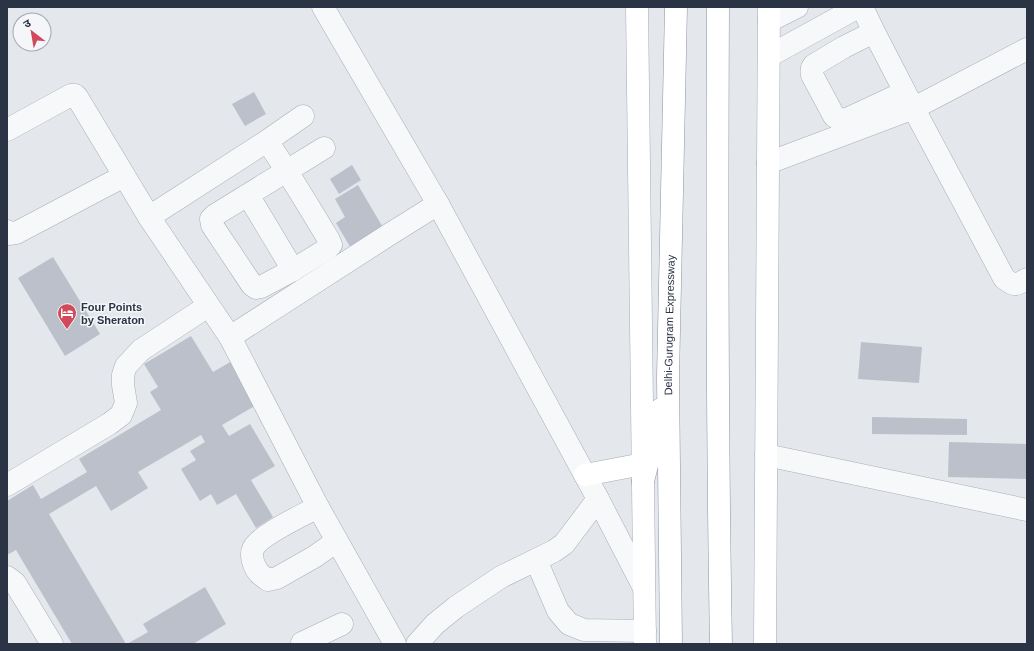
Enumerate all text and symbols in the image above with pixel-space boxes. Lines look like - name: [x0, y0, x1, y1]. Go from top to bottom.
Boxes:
- north arrow: [12, 12, 52, 52]
- text: उ: [21, 16, 33, 30]
- street label: Delhi-Gurugram Expressway: [662, 254, 677, 395]
- place label: Four Points by Sheraton: [81, 301, 145, 326]
- hotel icon: Four Points by Sheraton: [56, 302, 78, 330]

